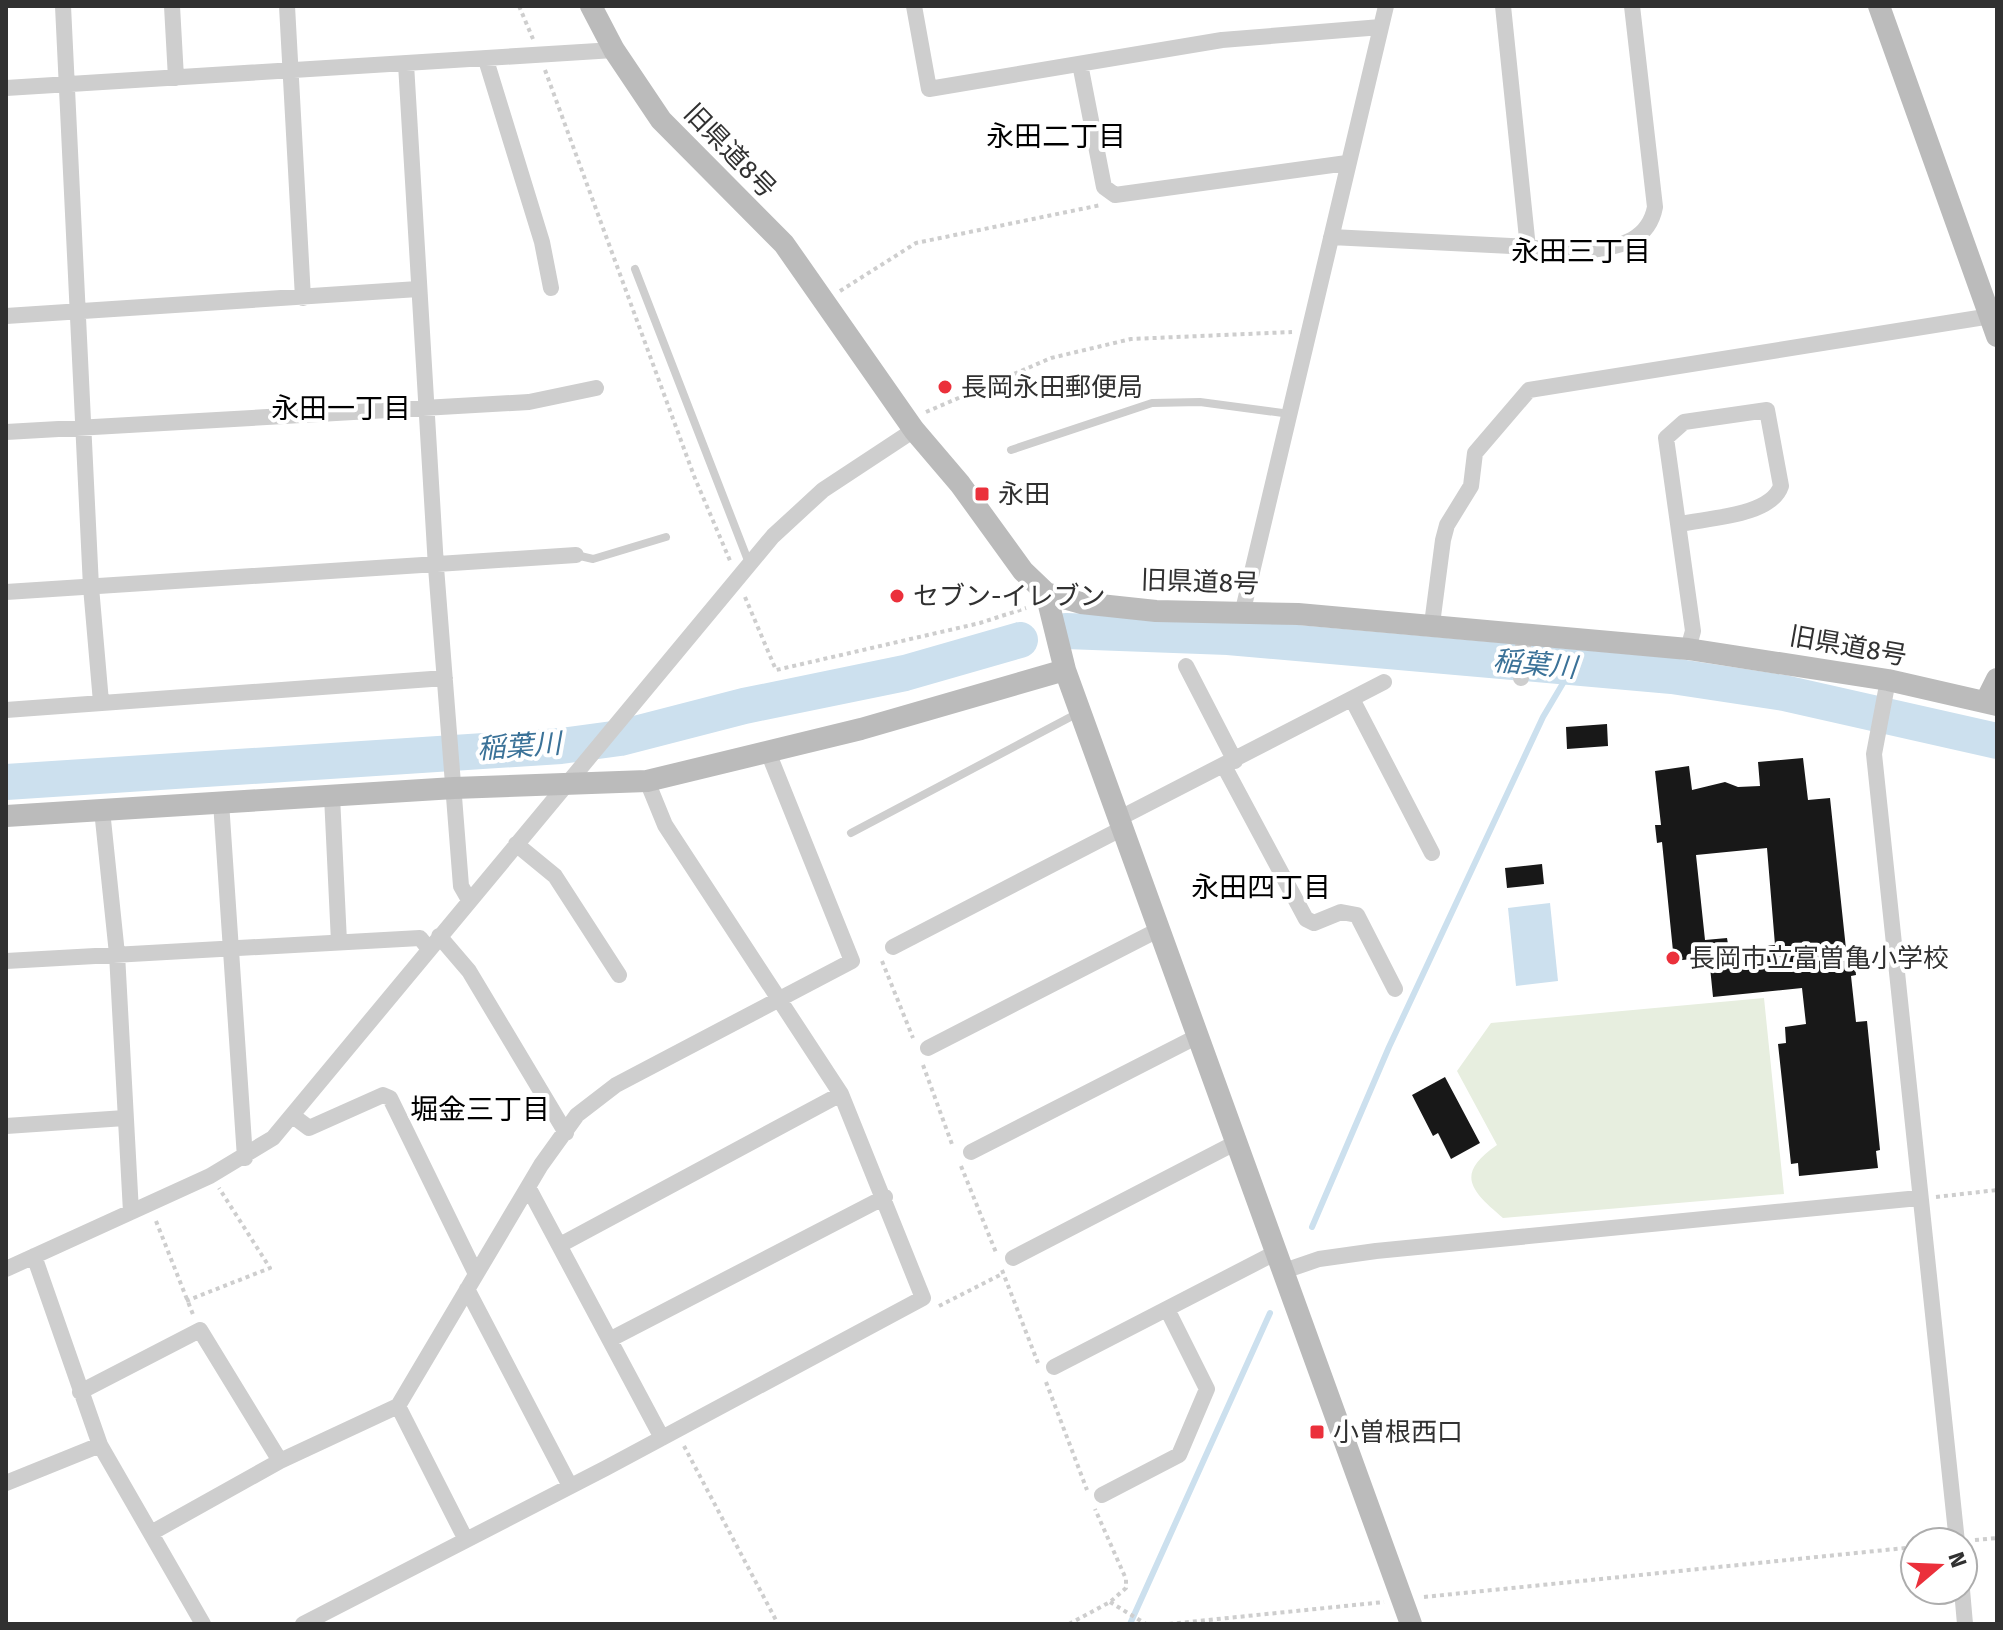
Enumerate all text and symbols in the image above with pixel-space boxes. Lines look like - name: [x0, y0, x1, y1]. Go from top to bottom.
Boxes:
- street label: 旧県道8号: [678, 98, 782, 204]
- district label: 永田二丁目: [986, 120, 1126, 153]
- district label: 永田三丁目: [1511, 235, 1651, 268]
- place label: 長岡永田郵便局: [961, 372, 1143, 403]
- marker: 長岡永田郵便局: [936, 378, 954, 396]
- district label: 永田一丁目: [271, 392, 411, 425]
- place label: 永田: [998, 479, 1050, 510]
- marker: 永田: [973, 485, 991, 503]
- street label: 旧県道8号: [1140, 564, 1260, 600]
- place label: セブン-イレブン: [913, 581, 1105, 612]
- marker: セブン-イレブン: [888, 587, 906, 605]
- street label: 旧県道8号: [1787, 620, 1909, 672]
- water label: 稲葉川: [1492, 644, 1581, 684]
- water label: 稲葉川: [476, 726, 565, 765]
- district label: 永田四丁目: [1191, 871, 1331, 904]
- place label: 長岡市立富曽亀小学校: [1689, 943, 1949, 974]
- marker: 長岡市立富曽亀小学校: [1664, 949, 1682, 967]
- district label: 堀金三丁目: [410, 1093, 550, 1126]
- place label: 小曽根西口: [1333, 1417, 1463, 1448]
- marker: 小曽根西口: [1308, 1423, 1326, 1441]
- north arrow: [1899, 1526, 1979, 1606]
- text: N: [1942, 1548, 1973, 1571]

